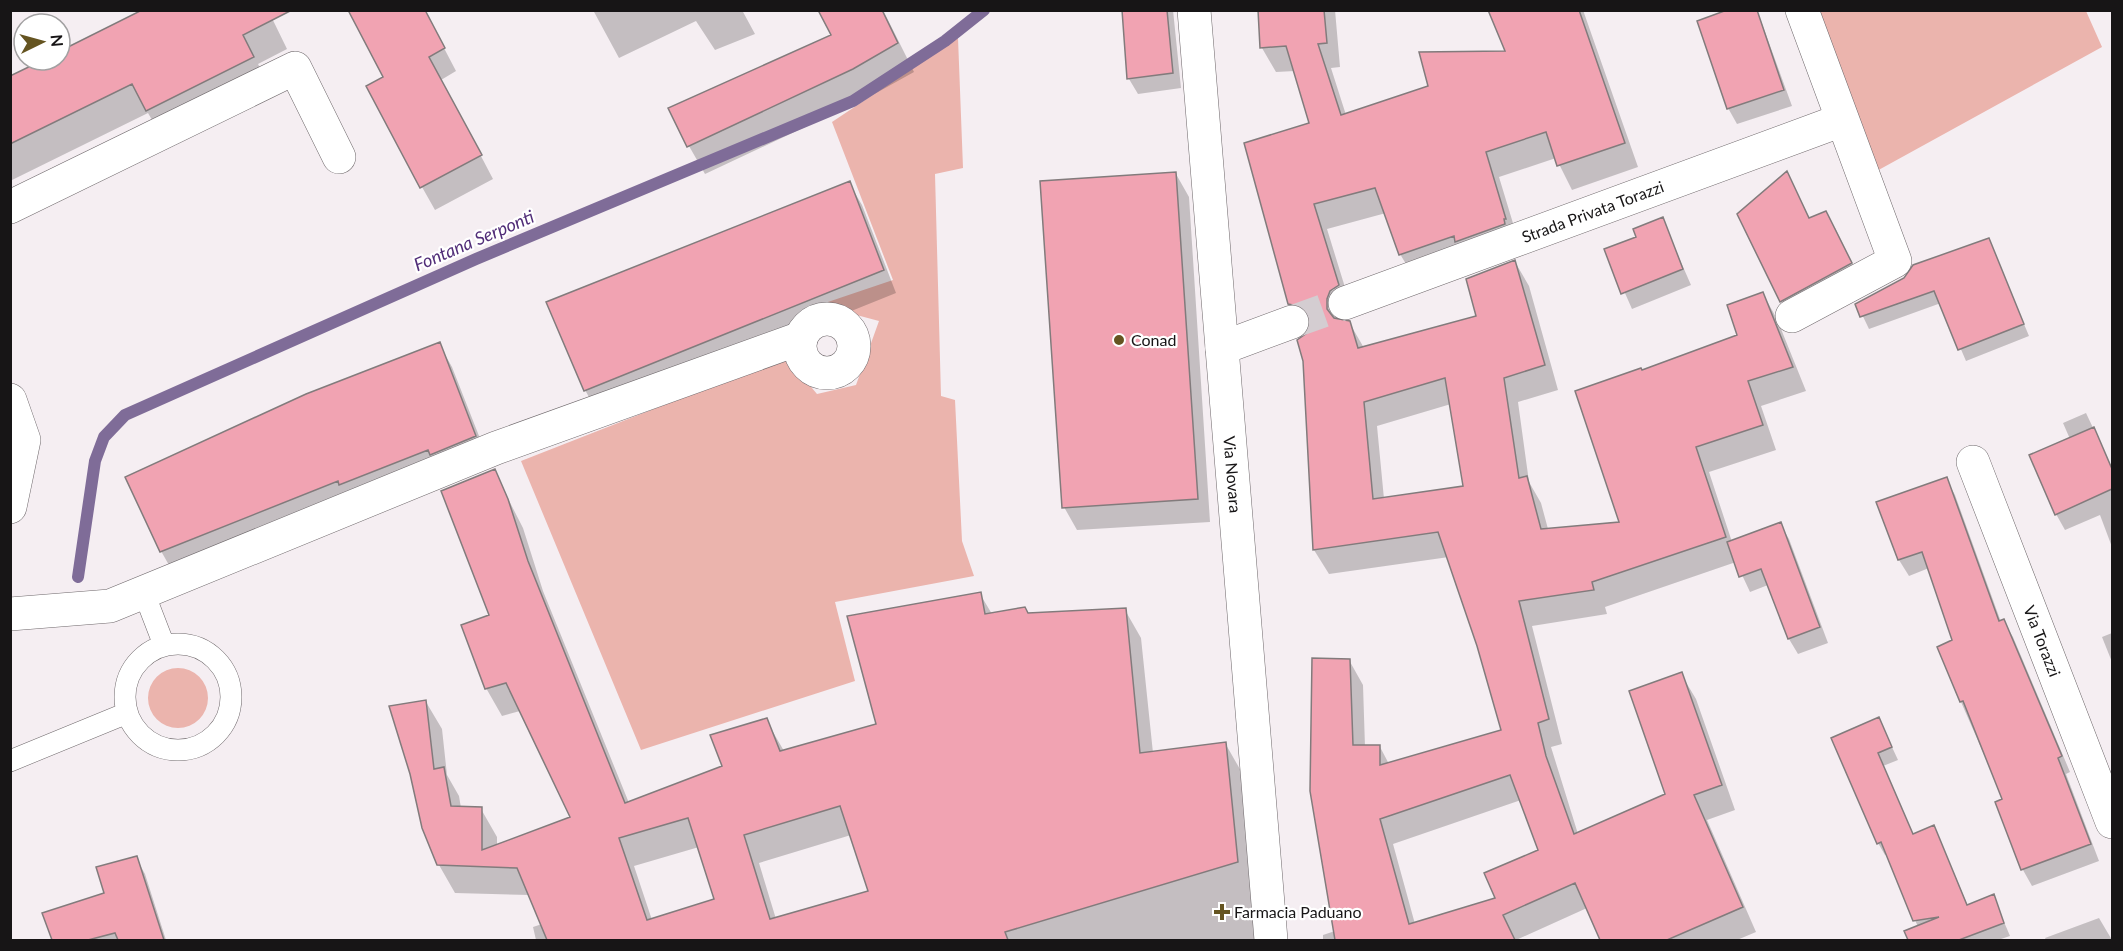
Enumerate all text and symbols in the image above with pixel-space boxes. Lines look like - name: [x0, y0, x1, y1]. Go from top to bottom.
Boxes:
- north arrow: [12, 12, 72, 72]
- text: N: [47, 34, 67, 48]
- street label: Strada Privata Torazzi: [1519, 177, 1666, 246]
- water label: Fontana Serponti: [410, 205, 538, 275]
- place label: Conad: [1131, 330, 1176, 349]
- marker: Conad: [1112, 333, 1126, 347]
- street label: Via Novara: [1220, 435, 1246, 514]
- street label: Via Torazzi: [2020, 603, 2065, 679]
- place label: Farmacia Paduano: [1234, 902, 1361, 921]
- marker: Farmacia Paduano: [1215, 905, 1229, 919]

